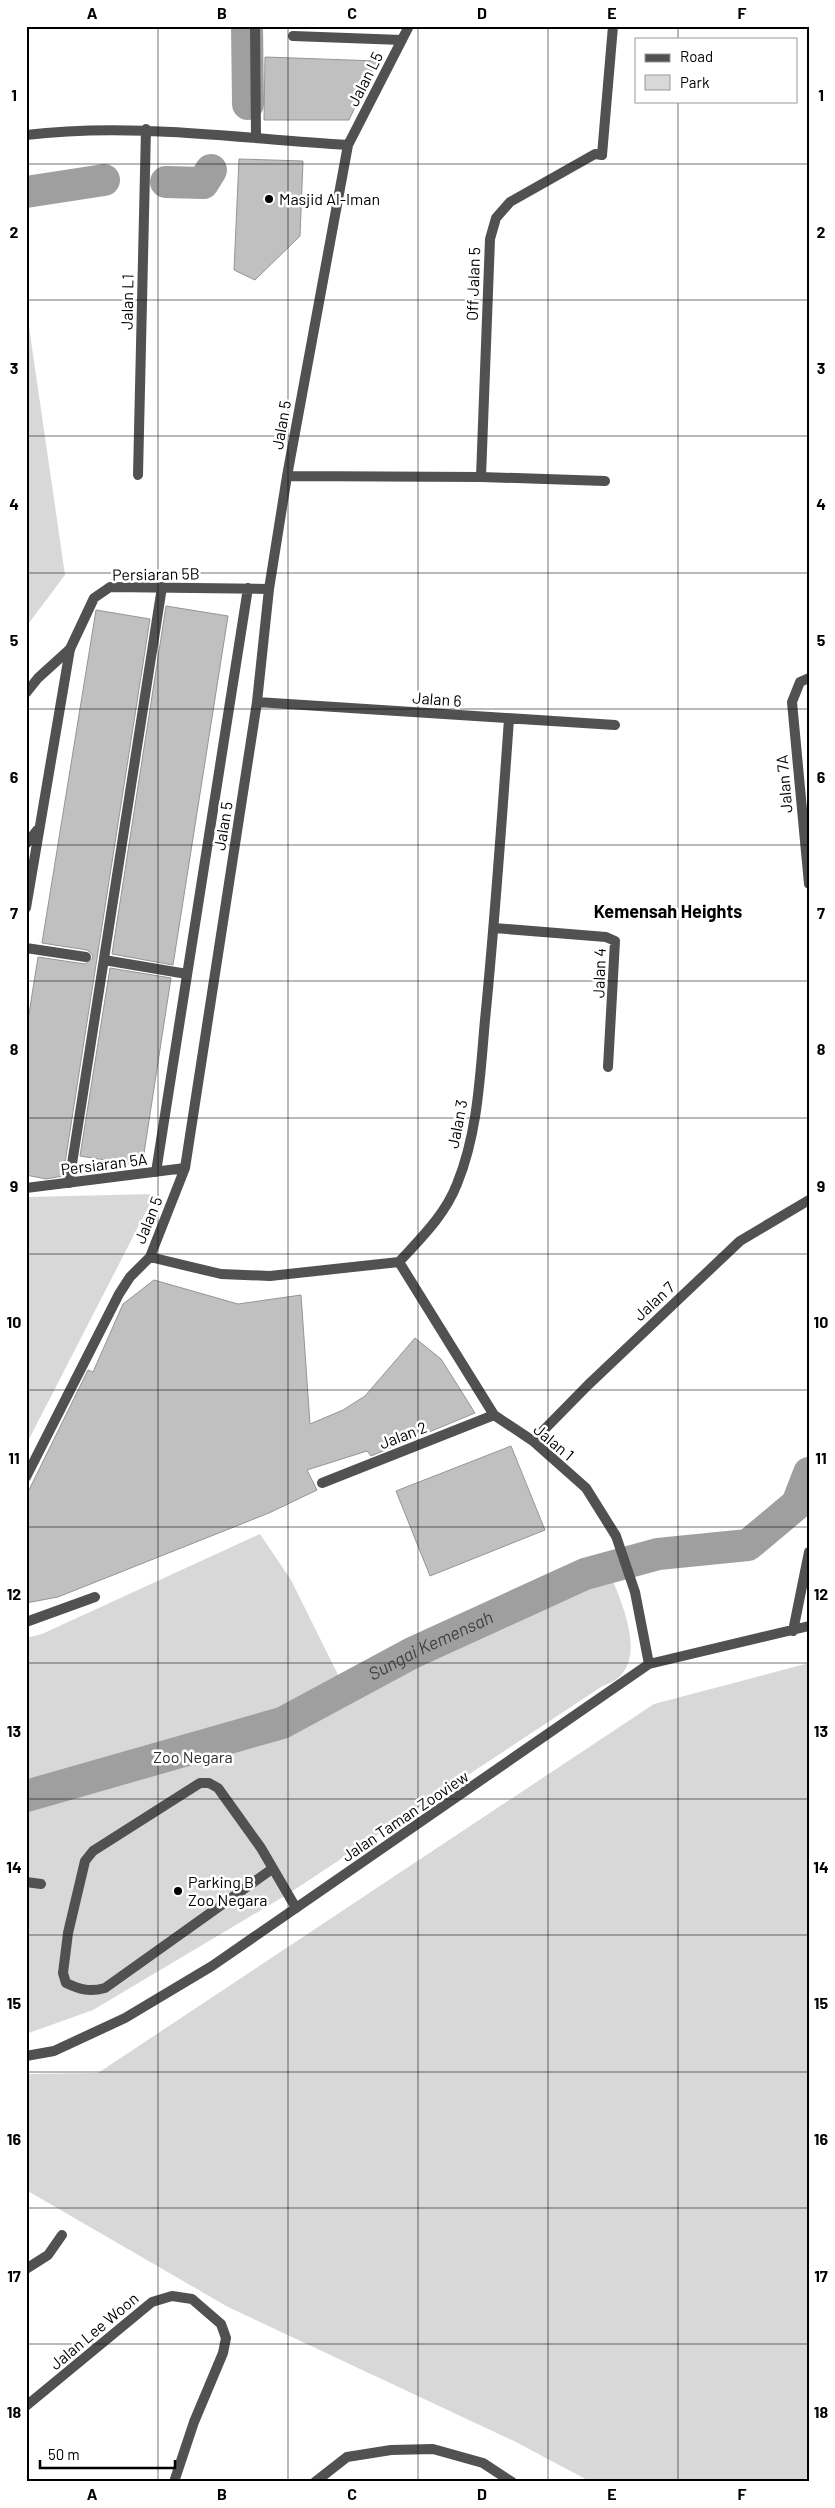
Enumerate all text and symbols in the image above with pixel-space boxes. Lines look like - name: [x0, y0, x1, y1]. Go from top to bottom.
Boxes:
- text: A: [87, 3, 98, 22]
- text: B: [217, 3, 227, 22]
- text: C: [347, 3, 357, 22]
- text: D: [477, 3, 487, 22]
- text: E: [607, 3, 617, 22]
- text: F: [738, 3, 747, 22]
- legend: [635, 38, 798, 102]
- text: Road: [680, 47, 713, 65]
- street label: Jalan L5: [343, 48, 386, 109]
- text: Park: [680, 73, 710, 91]
- text: 1: [11, 85, 17, 104]
- text: 1: [818, 85, 824, 104]
- place label: Masjid Al-Iman: [279, 189, 380, 208]
- marker: Masjid Al-Iman: [263, 193, 275, 205]
- text: 2: [10, 222, 19, 241]
- text: 2: [817, 222, 826, 241]
- street label: Off Jalan 5: [462, 247, 483, 321]
- street label: Jalan L1: [117, 274, 136, 330]
- text: 3: [10, 358, 18, 377]
- text: 3: [817, 358, 825, 377]
- street label: Jalan 5: [267, 399, 294, 451]
- text: 4: [9, 494, 19, 513]
- text: 4: [816, 494, 826, 513]
- street label: Persiaran 5B: [112, 563, 200, 584]
- text: 5: [10, 630, 19, 649]
- text: 5: [817, 630, 826, 649]
- street label: Jalan 6: [412, 687, 462, 710]
- street label: Jalan 7A: [771, 754, 796, 814]
- text: 6: [10, 767, 19, 786]
- text: 6: [817, 767, 826, 786]
- street label: Jalan 5: [209, 800, 236, 852]
- district label: Kemensah Heights: [594, 900, 742, 922]
- text: 7: [10, 903, 18, 922]
- text: 7: [817, 903, 825, 922]
- street label: Jalan 4: [588, 948, 609, 998]
- text: 8: [10, 1039, 19, 1058]
- text: 8: [817, 1039, 826, 1058]
- street label: Jalan 3: [442, 1098, 471, 1150]
- street label: Persiaran 5A: [60, 1149, 149, 1178]
- text: 9: [10, 1176, 18, 1195]
- text: 9: [817, 1176, 825, 1195]
- street label: Jalan 5: [129, 1193, 166, 1246]
- street label: Jalan 7: [629, 1277, 678, 1324]
- text: 10: [7, 1312, 21, 1331]
- text: 10: [814, 1312, 828, 1331]
- street label: Jalan 2: [376, 1417, 429, 1452]
- street label: Jalan 1: [530, 1419, 578, 1464]
- text: 11: [8, 1448, 20, 1467]
- text: 11: [815, 1448, 827, 1467]
- text: 12: [7, 1584, 21, 1603]
- text: 12: [814, 1584, 828, 1603]
- water label: Sungai Kemensah: [364, 1605, 496, 1684]
- text: 13: [7, 1721, 21, 1740]
- text: 13: [814, 1721, 828, 1740]
- park label: Zoo Negara: [153, 1747, 233, 1766]
- street label: Jalan Taman Zooview: [338, 1766, 472, 1865]
- text: 14: [6, 1857, 22, 1876]
- text: 14: [813, 1857, 829, 1876]
- place label: Parking B Zoo Negara: [188, 1872, 267, 1909]
- marker: Parking B Zoo Negara: [172, 1885, 184, 1897]
- text: 15: [7, 1993, 22, 2012]
- text: 15: [814, 1993, 829, 2012]
- text: 16: [7, 2129, 22, 2148]
- text: 16: [814, 2129, 829, 2148]
- text: 17: [7, 2266, 21, 2285]
- text: 17: [814, 2266, 828, 2285]
- street label: Jalan Lee Woon: [46, 2288, 142, 2373]
- text: 18: [7, 2402, 21, 2421]
- text: 18: [814, 2402, 828, 2421]
- scale bar: [40, 2438, 175, 2470]
- text: 50 m: [48, 2445, 80, 2463]
- text: A: [87, 2484, 98, 2503]
- text: B: [217, 2484, 227, 2503]
- text: C: [347, 2484, 357, 2503]
- text: D: [477, 2484, 487, 2503]
- text: E: [607, 2484, 617, 2503]
- text: F: [738, 2484, 747, 2503]

